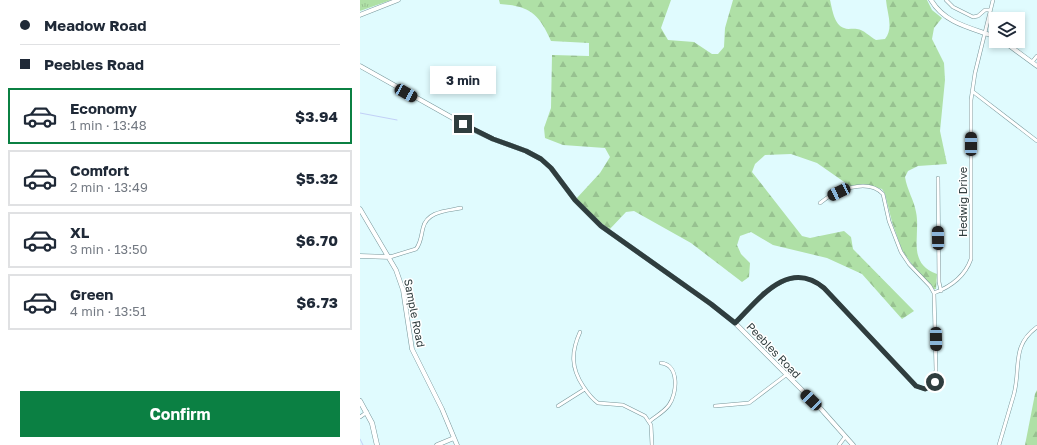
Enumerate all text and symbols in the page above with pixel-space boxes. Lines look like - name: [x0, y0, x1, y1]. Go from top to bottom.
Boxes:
- map controls: [989, 12, 1025, 48]
- button: layers: [989, 12, 1025, 48]
- text: Meadow Road: [44, 16, 146, 34]
- text: Peebles Road: [44, 55, 144, 73]
- callout: 3 min: [430, 66, 496, 94]
- text: 3 min: [446, 72, 480, 88]
- car: [393, 82, 419, 104]
- icon: car: [22, 98, 58, 134]
- text: Economy: [70, 99, 137, 117]
- text: $3.94: [295, 107, 338, 125]
- route end: [454, 115, 472, 133]
- text: 1 min · 13:48: [70, 117, 147, 133]
- car: [965, 132, 977, 156]
- icon: car: [22, 160, 58, 196]
- text: Comfort: [70, 161, 129, 179]
- street label: Hedwig Drive: [956, 167, 969, 237]
- text: $5.32: [296, 169, 338, 187]
- text: 2 min · 13:49: [70, 179, 148, 195]
- car: [826, 181, 852, 203]
- icon: car: [22, 222, 58, 258]
- text: XL: [70, 223, 89, 241]
- car: [932, 226, 944, 250]
- text: $6.70: [296, 231, 338, 249]
- text: 3 min · 13:50: [70, 241, 148, 257]
- street label: Sample Road: [402, 278, 428, 348]
- icon: car: [22, 284, 58, 320]
- text: Green: [70, 285, 113, 303]
- text: $6.73: [296, 293, 338, 311]
- text: 4 min · 13:51: [70, 303, 146, 319]
- street label: Peebles Road: [744, 320, 804, 380]
- car: [930, 327, 942, 351]
- route start: [926, 373, 944, 391]
- car: [798, 387, 824, 413]
- button: Confirm: [20, 391, 340, 437]

